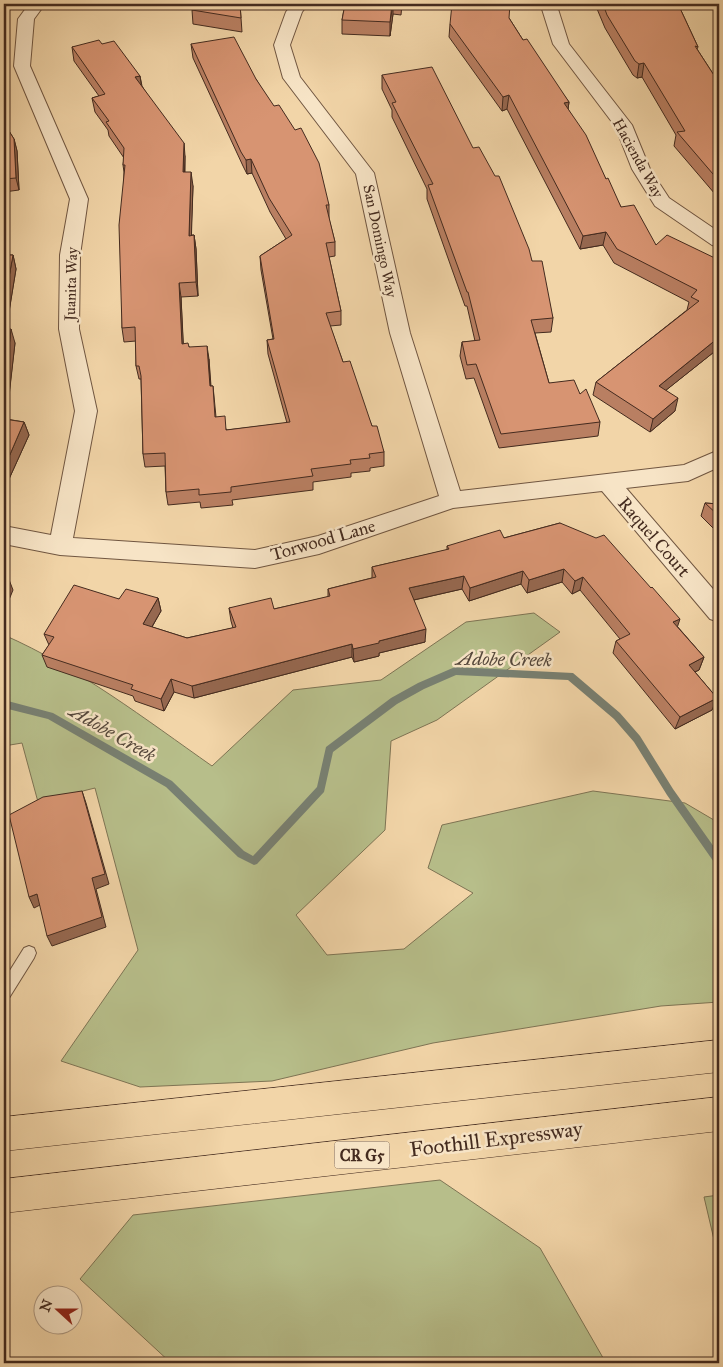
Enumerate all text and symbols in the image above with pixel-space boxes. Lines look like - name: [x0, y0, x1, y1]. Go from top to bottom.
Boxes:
- street label: Hacienda Way: [609, 115, 668, 202]
- street label: San Domingo Way: [359, 183, 401, 300]
- street label: Juanita Way: [61, 246, 82, 323]
- street label: Raquel Court: [612, 492, 695, 583]
- street label: Torwood Lane: [268, 515, 378, 565]
- water label: Adobe Creek: [454, 647, 553, 671]
- water label: Adobe Creek: [64, 698, 161, 767]
- street label: Foothill Expressway: [408, 1115, 585, 1163]
- road number: CR G5: [334, 1142, 390, 1168]
- north arrow: [32, 1284, 82, 1334]
- text: N: [36, 1297, 56, 1314]

